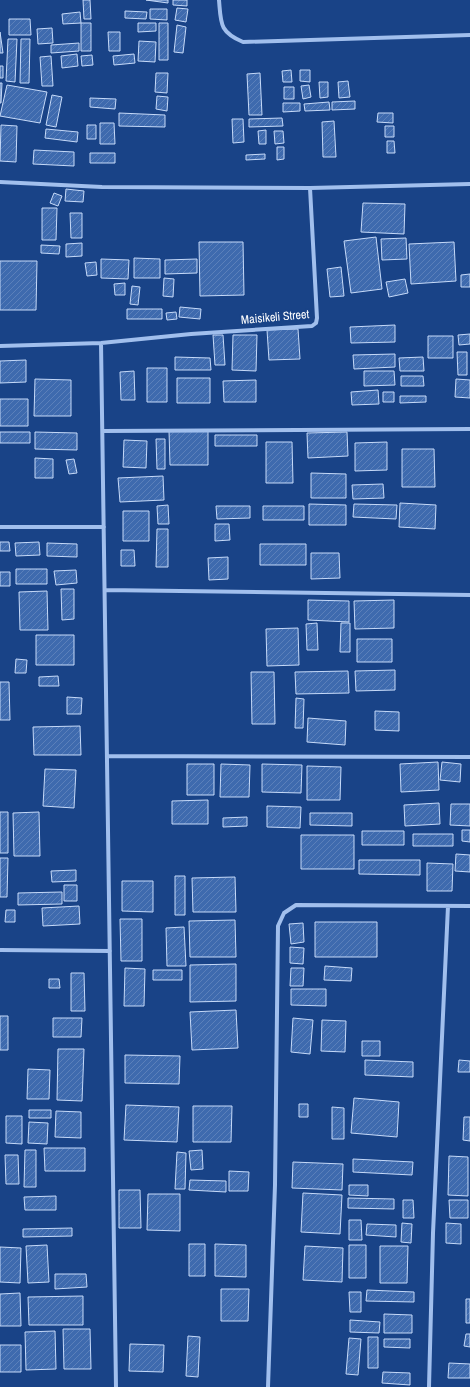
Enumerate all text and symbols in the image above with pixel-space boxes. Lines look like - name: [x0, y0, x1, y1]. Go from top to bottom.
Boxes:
- street label: Maisikeli Street: [240, 306, 310, 328]

